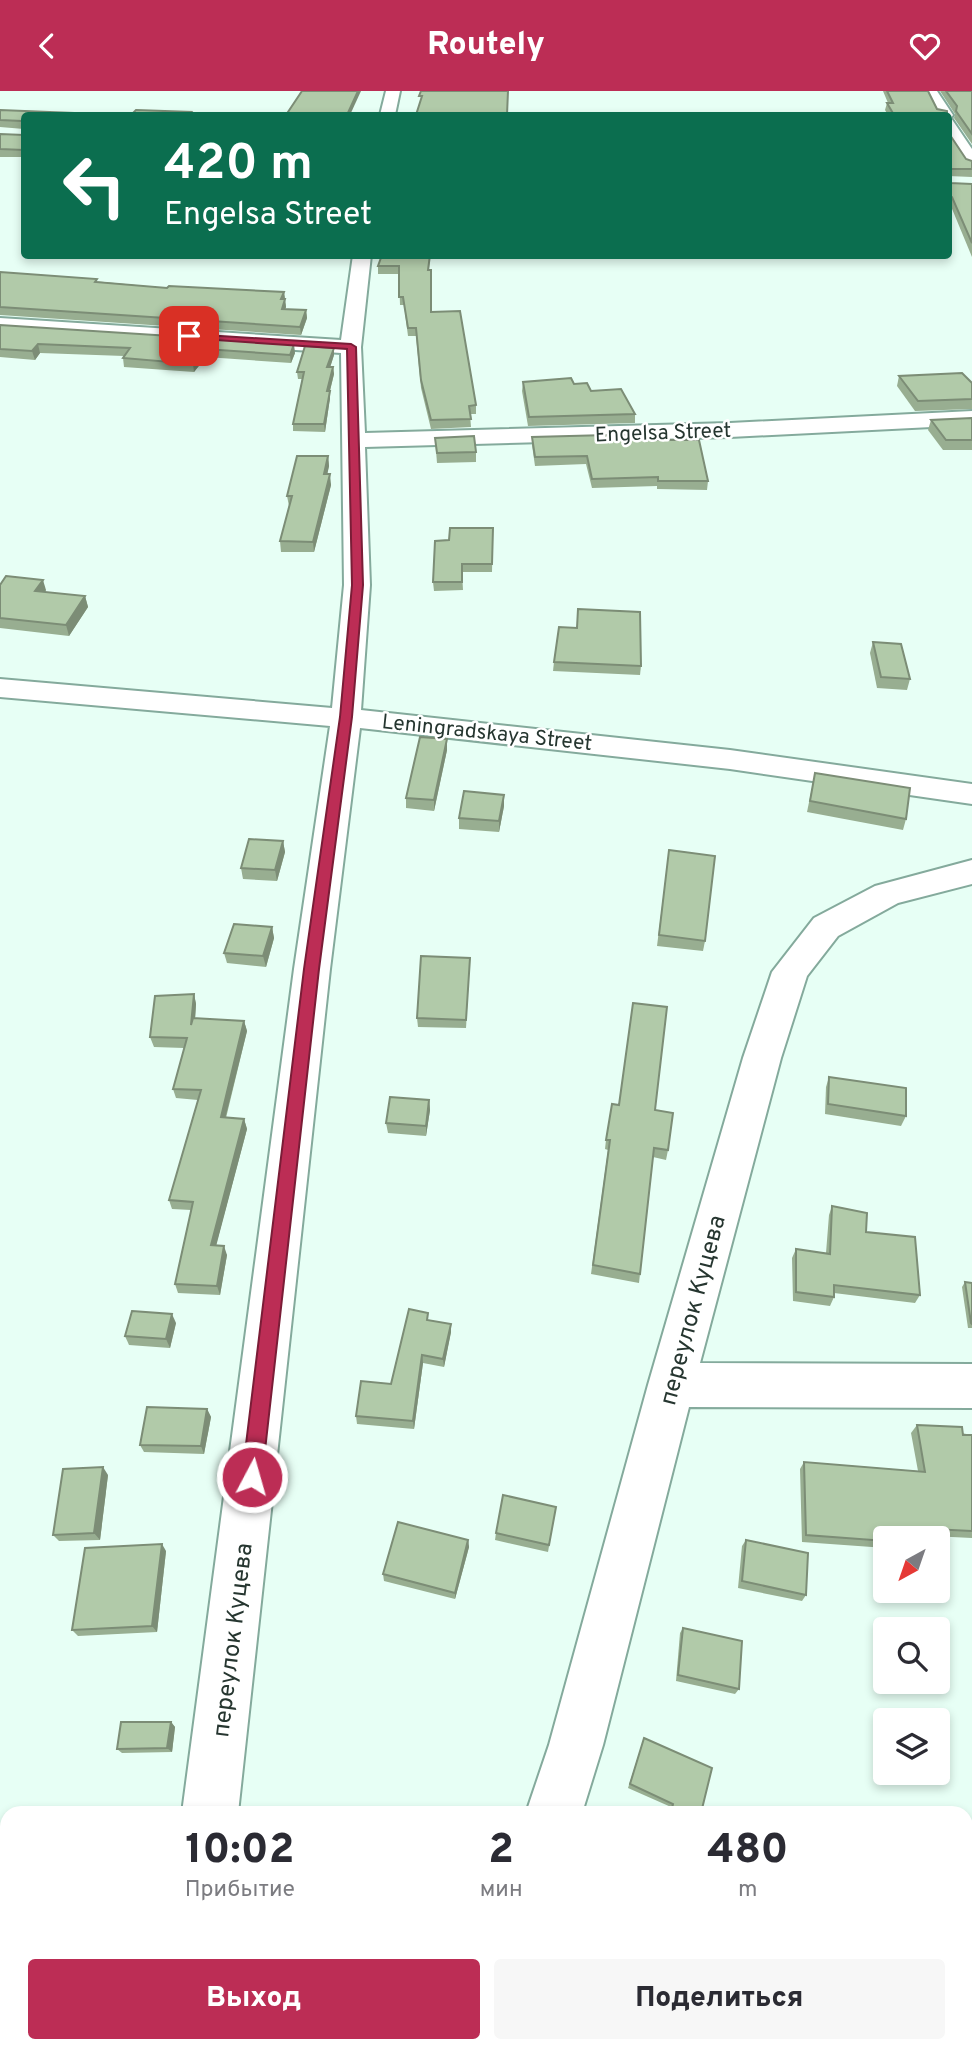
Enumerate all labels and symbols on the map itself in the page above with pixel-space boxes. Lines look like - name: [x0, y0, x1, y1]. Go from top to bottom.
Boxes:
- pin: [159, 306, 219, 366]
- street label: Engelsa Street: [594, 418, 732, 449]
- street label: Leningradskaya Street: [380, 709, 593, 758]
- street label: переулок Куцева: [654, 1212, 734, 1409]
- position arrow: [215, 1440, 289, 1514]
- north arrow: [873, 1526, 950, 1603]
- street label: переулок Куцева: [207, 1541, 261, 1739]

